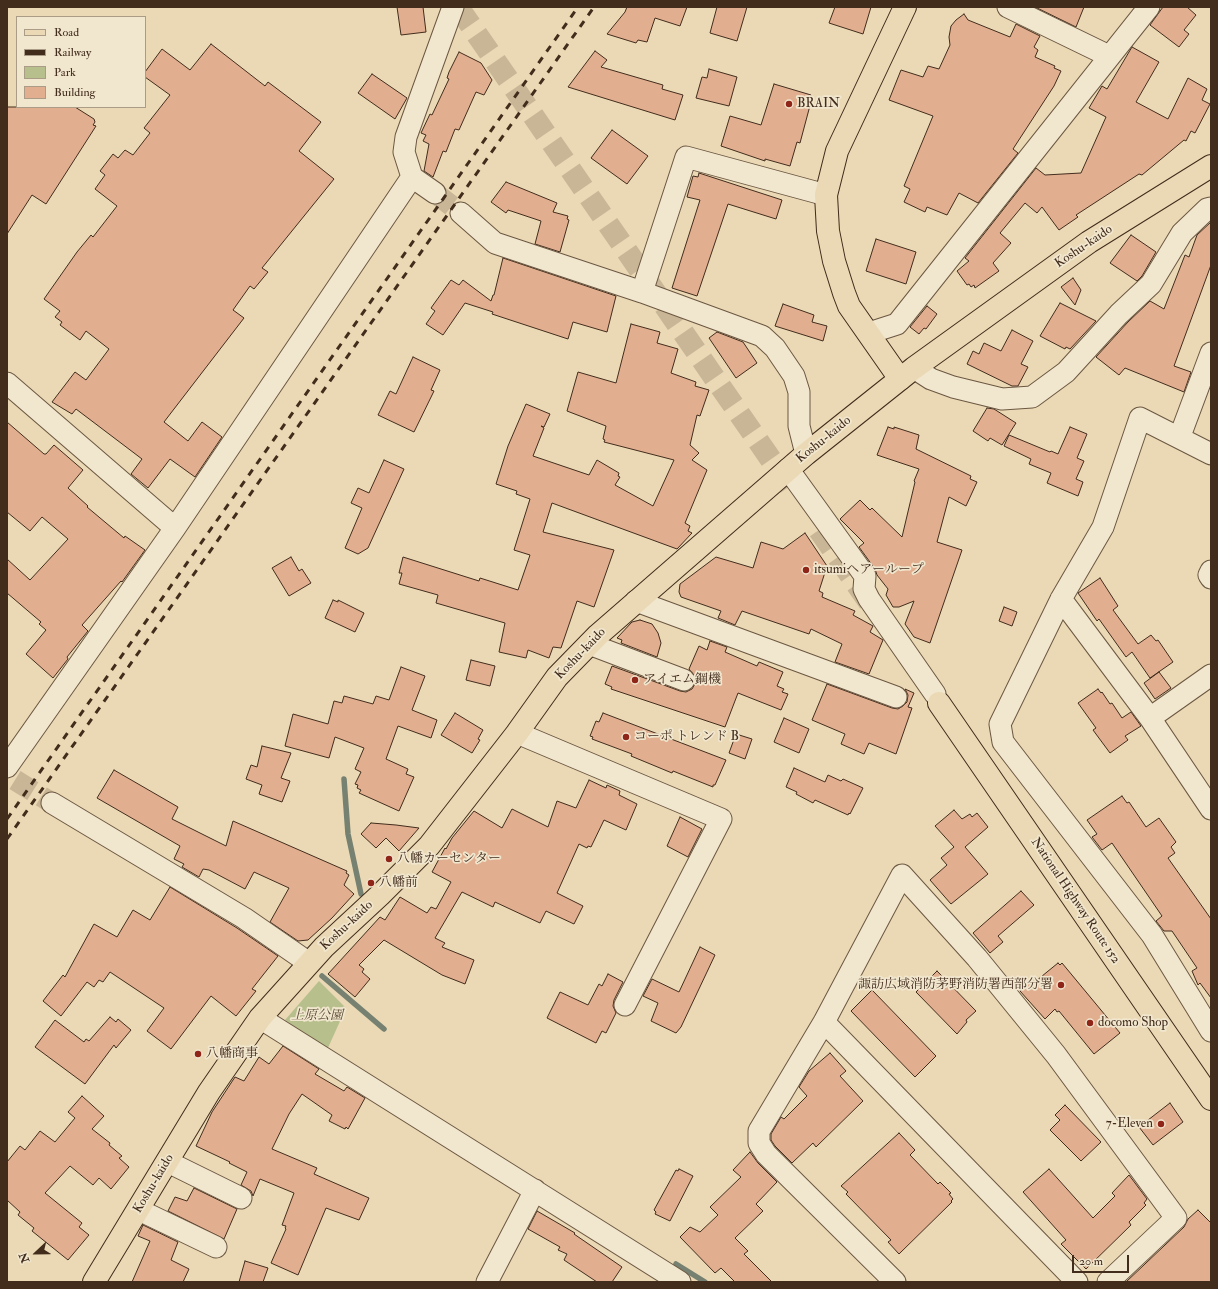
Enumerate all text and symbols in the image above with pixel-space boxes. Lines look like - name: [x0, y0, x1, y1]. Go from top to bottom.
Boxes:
- legend: [16, 16, 146, 108]
- text: Road: [54, 25, 79, 40]
- text: Railway: [54, 45, 91, 60]
- text: Park: [54, 65, 76, 80]
- text: Building: [54, 85, 95, 100]
- place label: BRAIN: [797, 96, 840, 112]
- marker: BRAIN: [784, 99, 794, 109]
- street label: Koshu-kaido: [1052, 222, 1116, 272]
- street label: Koshu-kaido: [793, 413, 855, 467]
- place label: itsumiヘアーループ: [814, 562, 924, 578]
- marker: itsumiヘアーループ: [801, 565, 811, 575]
- street label: Koshu-kaido: [552, 625, 610, 683]
- place label: アイエム鋼機: [643, 672, 721, 688]
- marker: アイエム鋼機: [630, 675, 640, 685]
- place label: コーポ トレンド B: [634, 729, 739, 745]
- marker: コーポ トレンド B: [621, 732, 631, 742]
- street label: National Highway Route 152: [1027, 835, 1123, 967]
- place label: 八幡カーセンター: [397, 851, 501, 867]
- marker: 八幡カーセンター: [384, 854, 394, 864]
- place label: 八幡前: [379, 875, 418, 891]
- marker: 八幡前: [366, 878, 376, 888]
- street label: Koshu-kaido: [318, 898, 376, 954]
- place label: 諏訪広域消防茅野消防署西部分署: [858, 977, 1053, 993]
- marker: 諏訪広域消防茅野消防署西部分署: [1056, 980, 1066, 990]
- park label: 上原公園: [291, 1008, 343, 1024]
- place label: docomo Shop: [1098, 1015, 1168, 1031]
- marker: docomo Shop: [1085, 1018, 1095, 1028]
- place label: 八幡商事: [206, 1046, 258, 1062]
- marker: 八幡商事: [193, 1049, 203, 1059]
- place label: 7-Eleven: [1106, 1116, 1153, 1132]
- marker: 7-Eleven: [1156, 1119, 1166, 1129]
- street label: Koshu-kaido: [130, 1152, 178, 1216]
- north arrow: [16, 1233, 56, 1273]
- scale bar: [1074, 1247, 1131, 1273]
- text: N: [17, 1251, 32, 1265]
- text: 20 m: [1079, 1254, 1103, 1269]

